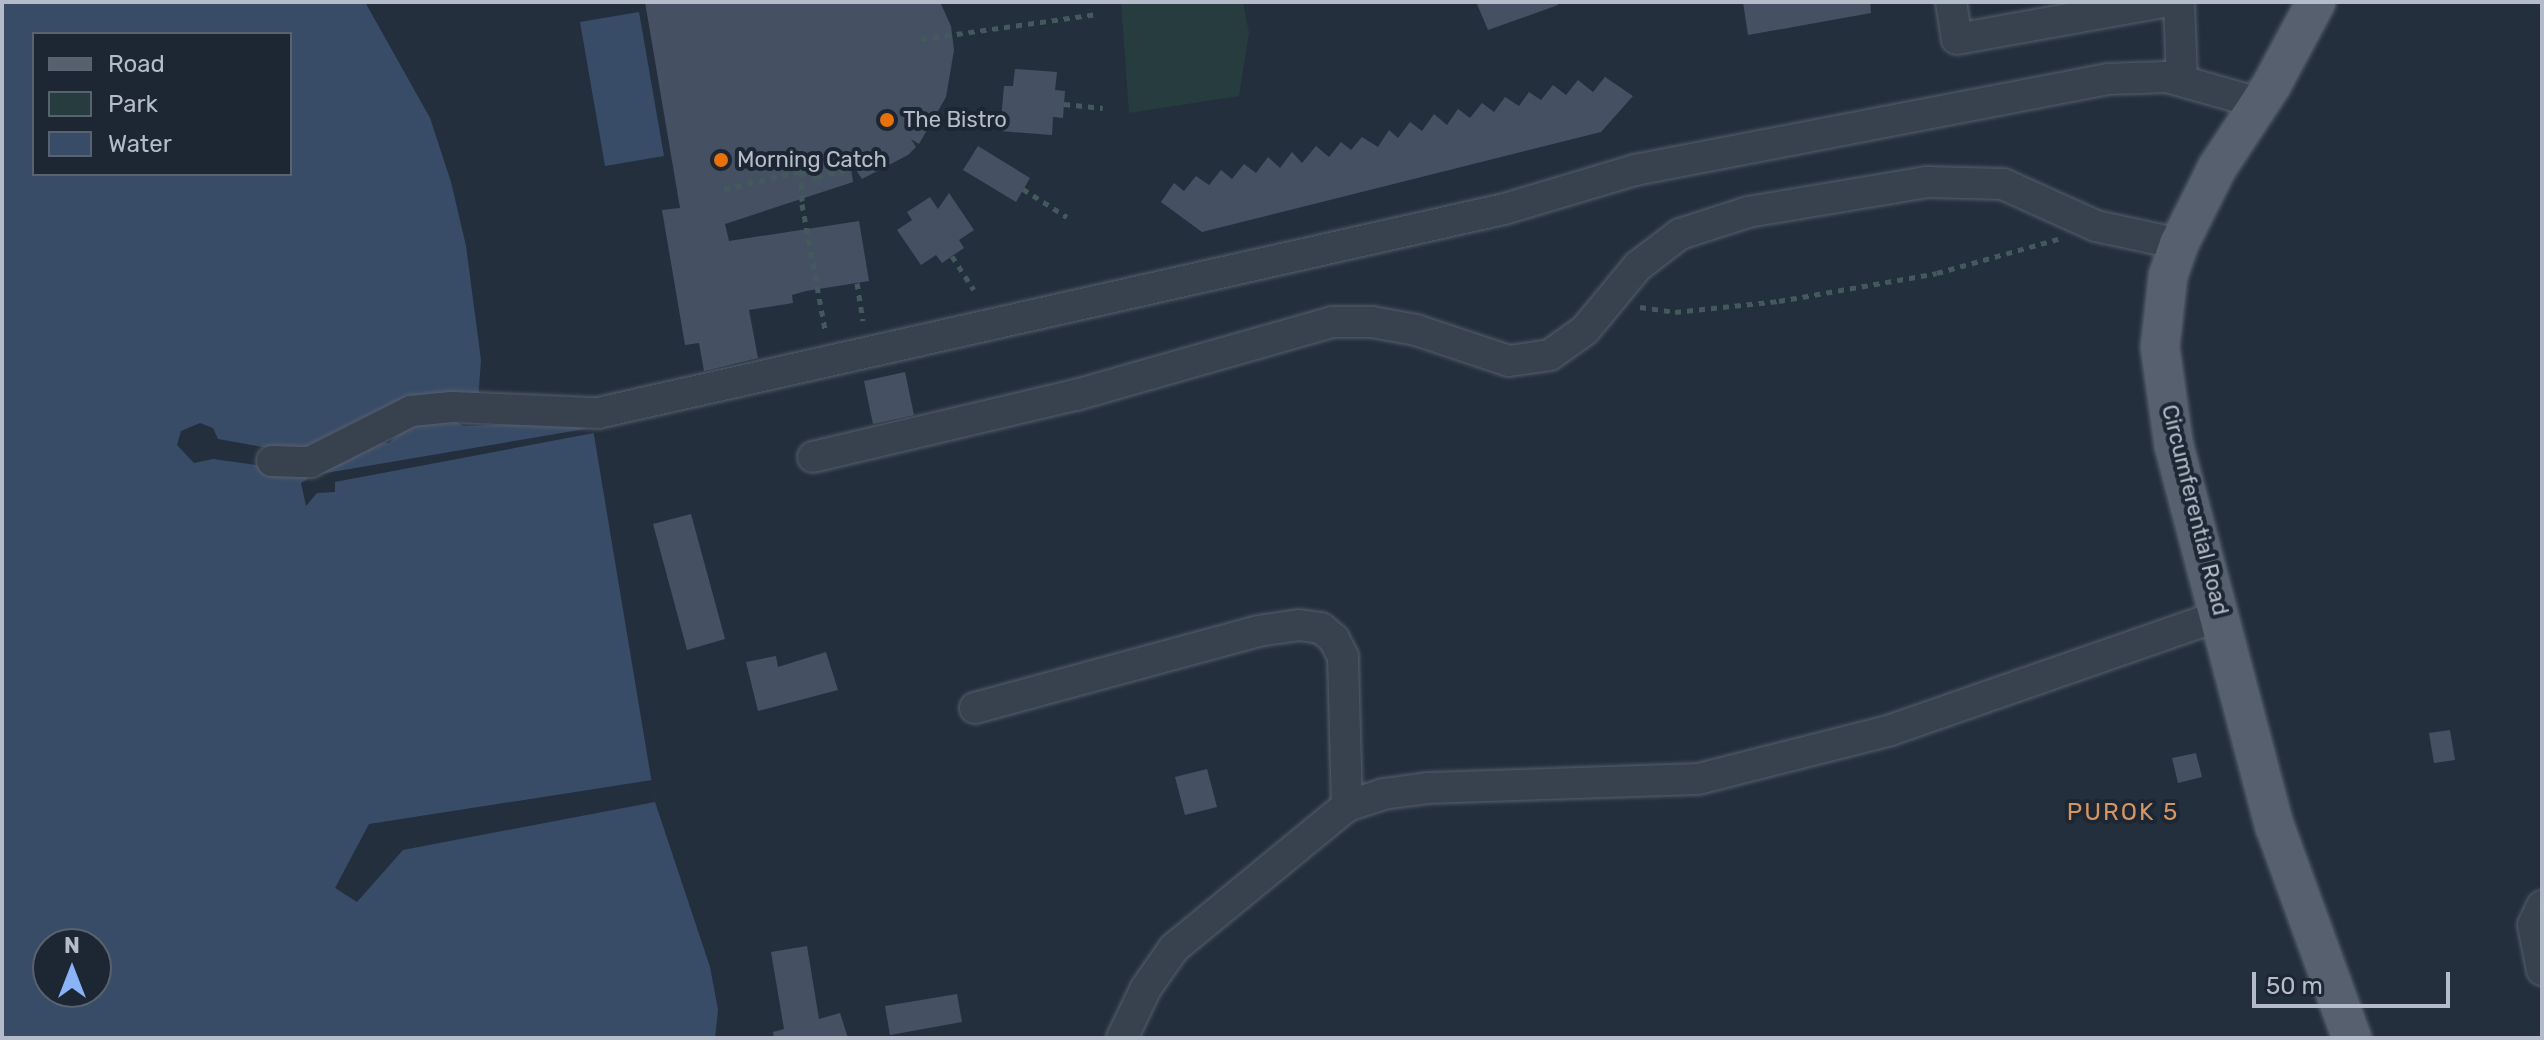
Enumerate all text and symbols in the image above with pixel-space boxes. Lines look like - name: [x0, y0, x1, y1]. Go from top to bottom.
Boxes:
- legend: [32, 32, 292, 176]
- text: Road: [108, 50, 165, 78]
- text: Park: [108, 90, 158, 118]
- place label: The Bistro: [903, 107, 1007, 133]
- marker: The Bistro: [878, 111, 896, 129]
- text: Water: [108, 130, 172, 158]
- place label: Morning Catch: [737, 147, 887, 173]
- marker: Morning Catch: [712, 151, 730, 169]
- street label: Circumferential Road: [2156, 402, 2234, 618]
- district label: PUROK 5: [2067, 799, 2179, 827]
- north arrow: [32, 928, 112, 1008]
- text: N: [64, 932, 80, 959]
- scale bar: [2256, 956, 2454, 1006]
- text: 50 m: [2266, 972, 2323, 1000]

